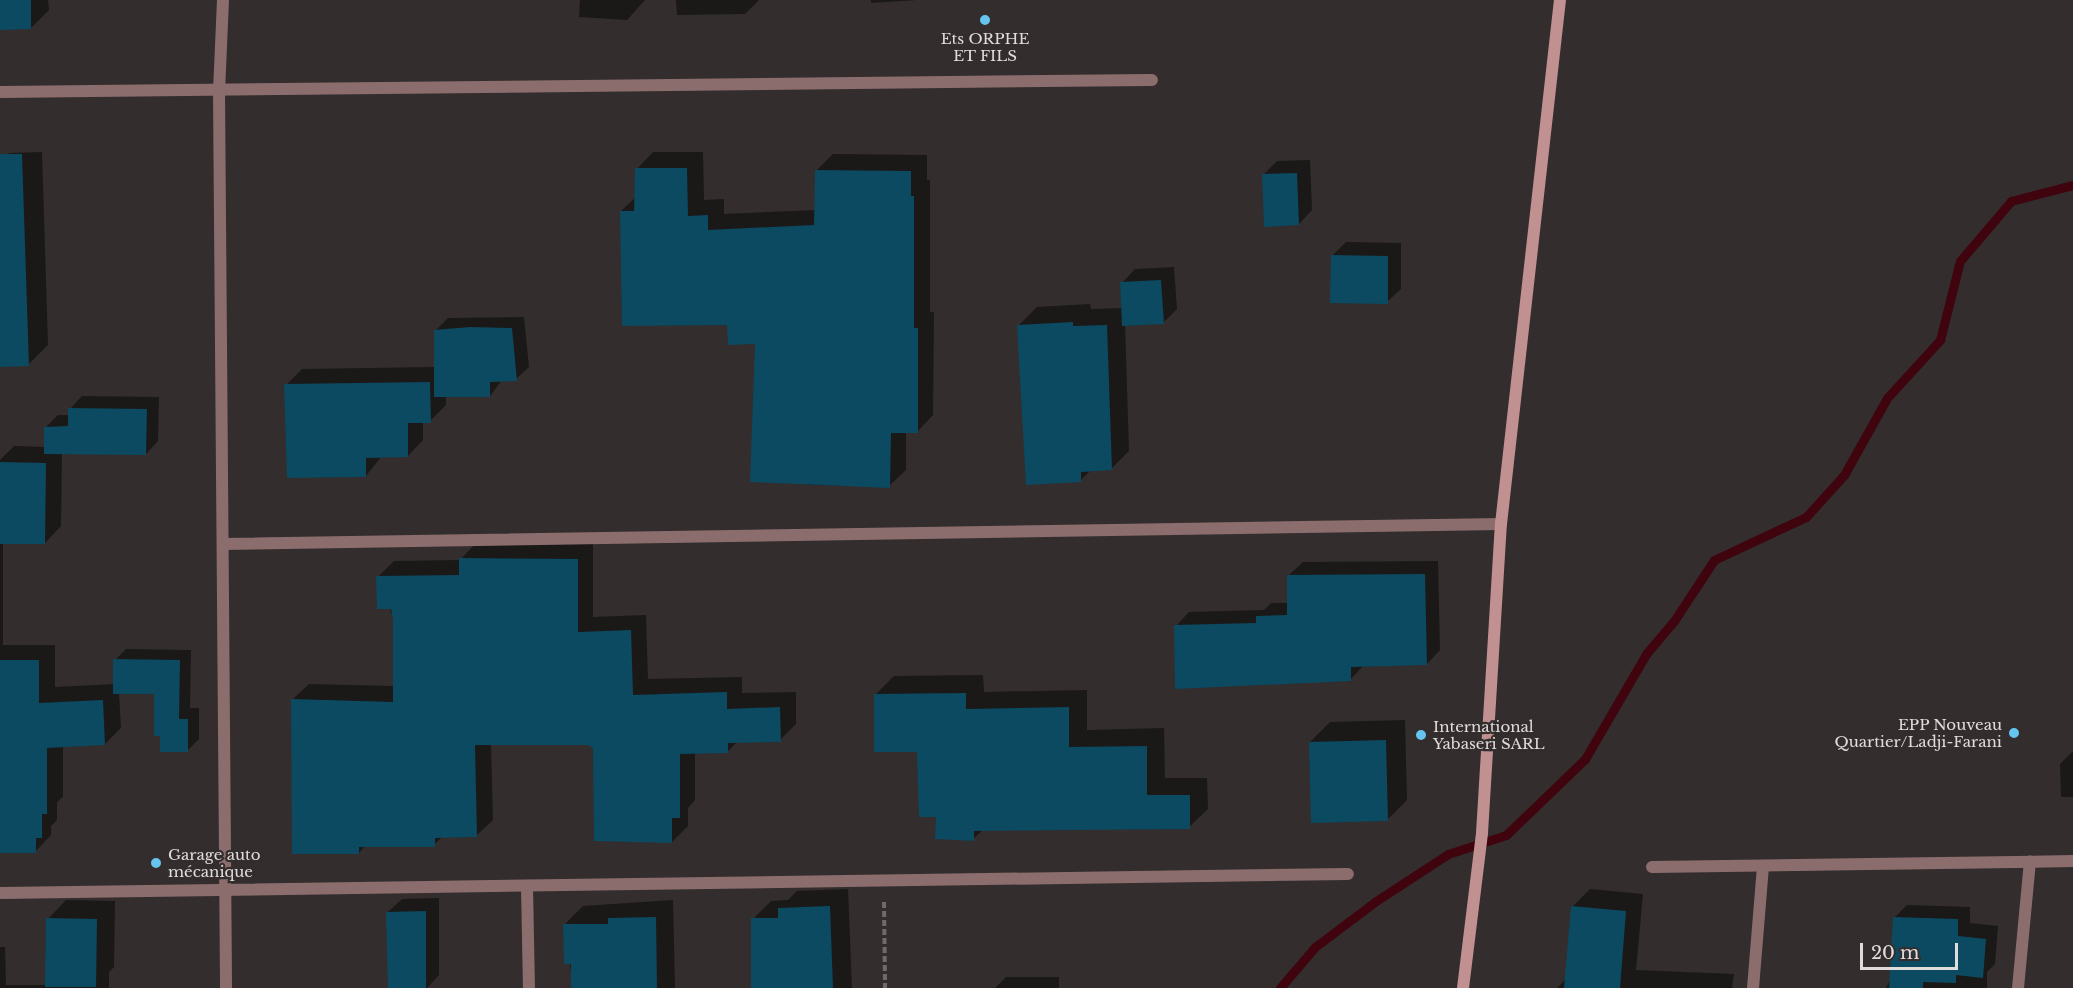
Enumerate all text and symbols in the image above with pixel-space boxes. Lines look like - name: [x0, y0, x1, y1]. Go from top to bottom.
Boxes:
- marker: Ets ORPHE ET FILS: [978, 13, 992, 27]
- place label: Ets ORPHE ET FILS: [941, 29, 1029, 64]
- place label: EPP Nouveau Quartier/Ladji-Farani: [1834, 715, 2002, 750]
- place label: International Yabaseri SARL: [1433, 717, 1545, 752]
- marker: EPP Nouveau Quartier/Ladji-Farani: [2007, 726, 2021, 740]
- marker: International Yabaseri SARL: [1414, 728, 1428, 742]
- place label: Garage auto mécanique: [168, 845, 260, 880]
- marker: Garage auto mécanique: [149, 856, 163, 870]
- scale bar: [1863, 931, 1960, 969]
- text: 20 m: [1871, 942, 1919, 964]

